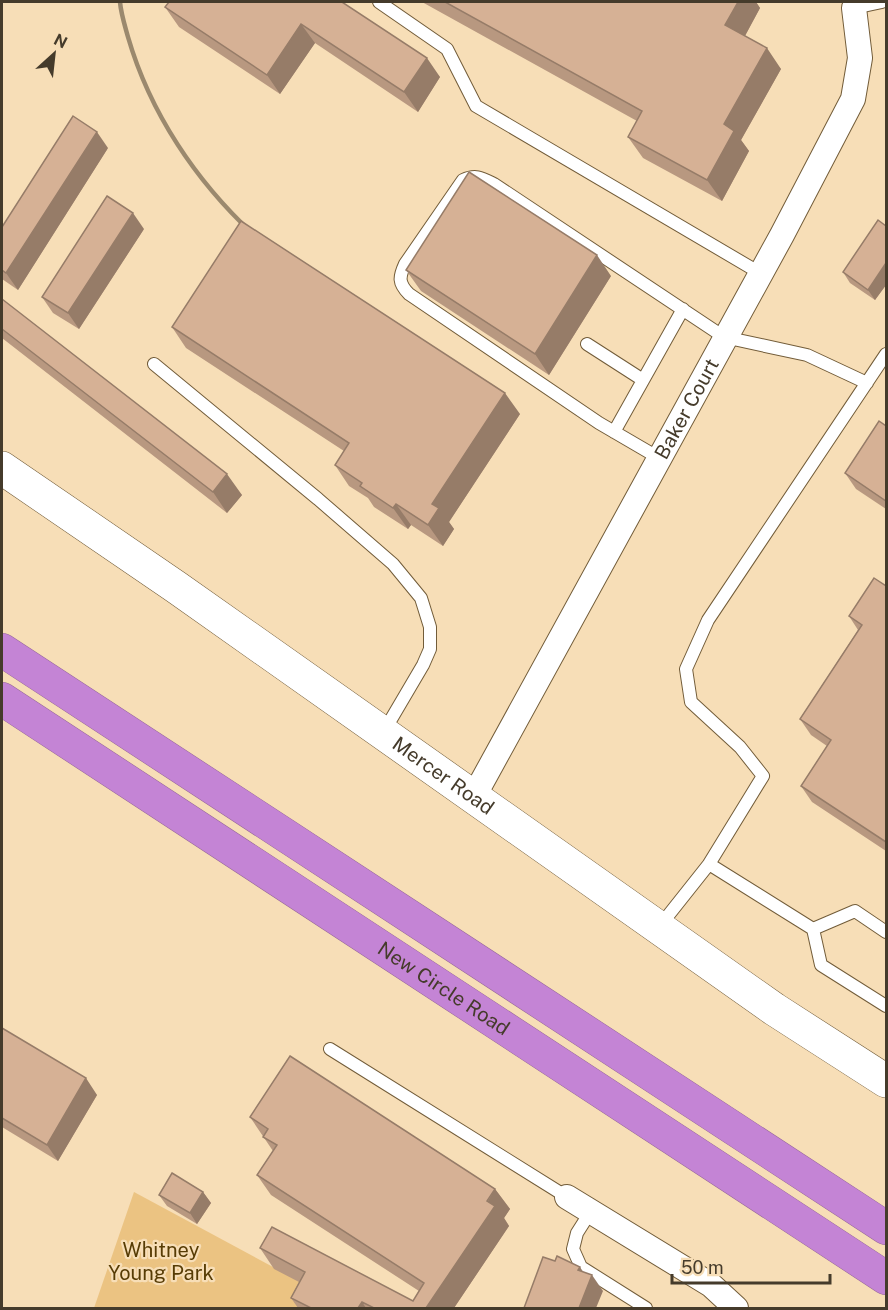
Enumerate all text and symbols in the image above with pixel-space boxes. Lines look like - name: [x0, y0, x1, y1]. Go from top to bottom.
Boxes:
- north arrow: [24, 24, 84, 84]
- text: N: [51, 30, 70, 52]
- street label: Baker Court: [649, 354, 724, 463]
- street label: Mercer Road: [388, 732, 499, 820]
- street label: New Circle Road: [373, 936, 514, 1040]
- park label: Whitney Young Park: [108, 1238, 214, 1285]
- scale bar: [672, 1247, 830, 1285]
- text: 50 m: [681, 1257, 724, 1278]

